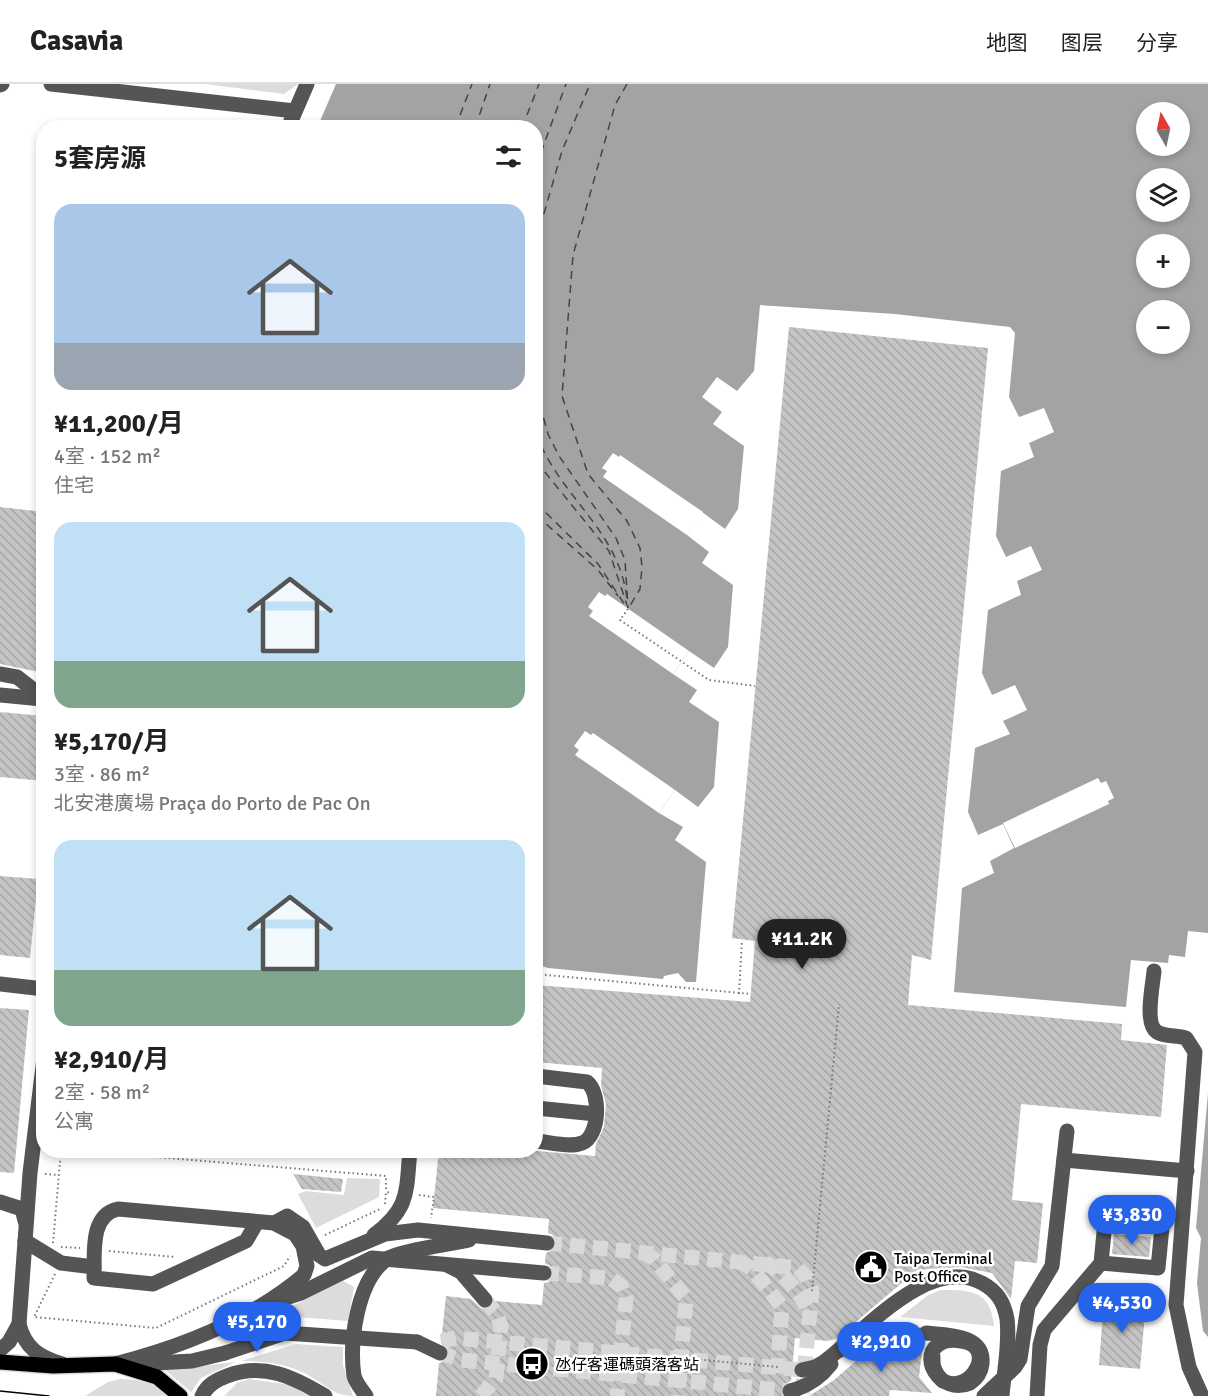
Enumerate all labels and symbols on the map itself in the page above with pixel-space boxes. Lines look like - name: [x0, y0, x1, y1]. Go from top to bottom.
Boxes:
- north arrow: [1136, 102, 1190, 156]
- pin: ¥11.2K: [753, 919, 851, 970]
- pin: ¥3,830: [1083, 1195, 1181, 1246]
- public building icon: Taipa Terminal Post Office: [853, 1249, 889, 1285]
- place label: Taipa Terminal Post Office: [894, 1249, 993, 1287]
- pin: ¥4,530: [1073, 1283, 1171, 1334]
- pin: ¥5,170: [208, 1302, 306, 1353]
- pin: ¥2,910: [832, 1322, 930, 1373]
- bus stop icon: 氹仔客運碼頭落客站: [514, 1346, 550, 1382]
- place label: 氹仔客運碼頭落客站: [555, 1355, 699, 1375]

